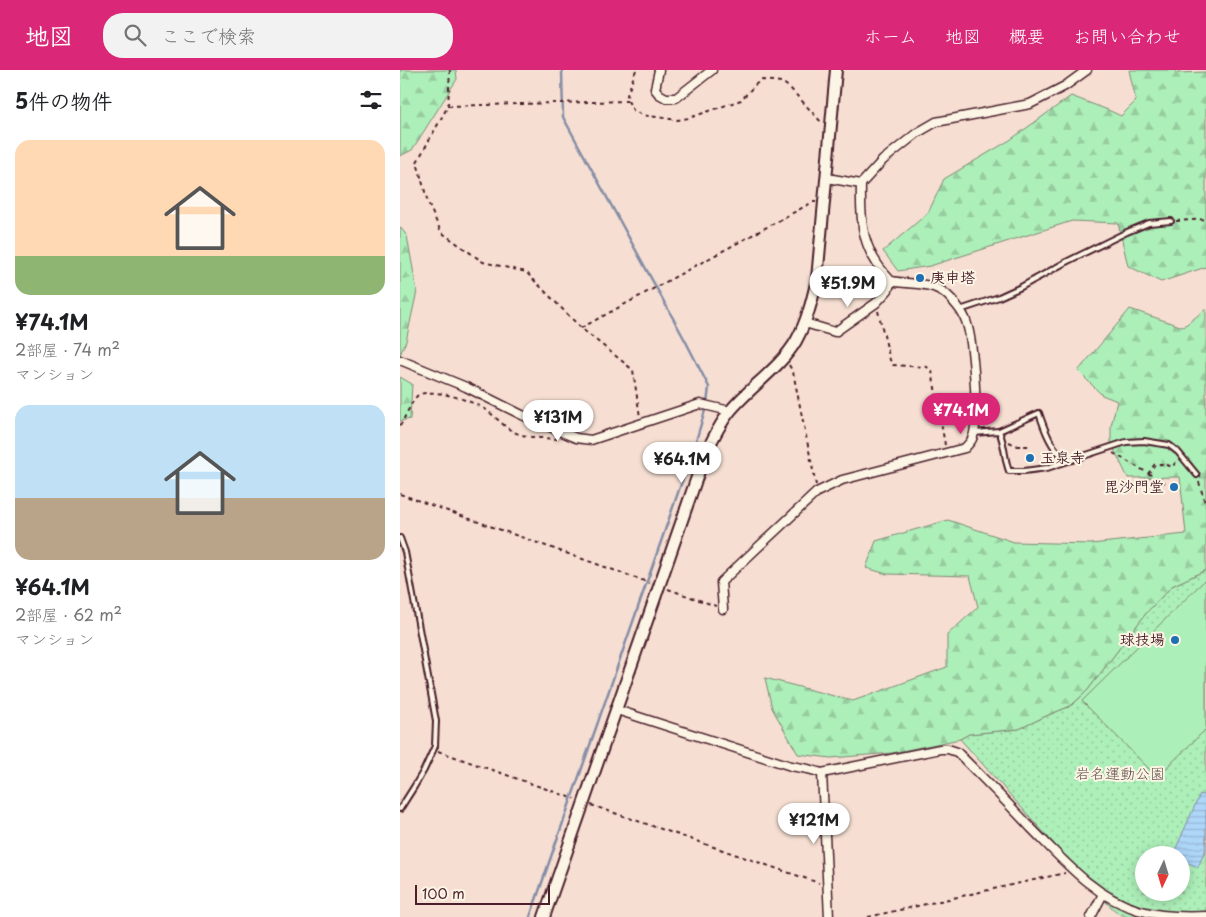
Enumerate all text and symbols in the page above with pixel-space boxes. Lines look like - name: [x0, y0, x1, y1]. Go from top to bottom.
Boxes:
- search box: [103, 13, 453, 58]
- text: 地図: [25, 17, 73, 53]
- icon: search: [121, 21, 149, 49]
- text: ここで検索: [161, 21, 256, 49]
- text: ホーム: [864, 22, 917, 49]
- text: 地図: [945, 22, 981, 49]
- text: 概要: [1009, 22, 1045, 49]
- text: お問い合わせ: [1073, 22, 1181, 49]
- text: 5件の物件: [15, 84, 112, 116]
- icon: filters: [357, 86, 385, 114]
- icon: home: [155, 173, 245, 263]
- place label: 庚申塔: [930, 265, 975, 288]
- pin: ¥51.9M: [807, 266, 889, 308]
- text: ¥51.9M: [820, 270, 876, 294]
- marker: 庚申塔: [914, 272, 926, 284]
- text: ¥74.1M: [15, 305, 89, 337]
- text: 2部屋 · 74 m²: [15, 337, 120, 361]
- text: マンション: [15, 361, 94, 385]
- pin: ¥74.1M: [920, 392, 1002, 435]
- text: ¥74.1M: [933, 397, 989, 421]
- pin: ¥131M: [523, 400, 593, 442]
- text: ¥131M: [534, 404, 582, 428]
- icon: home: [155, 438, 245, 528]
- pin: ¥64.1M: [641, 442, 723, 484]
- place label: 玉泉寺: [1040, 445, 1085, 468]
- text: ¥64.1M: [654, 446, 710, 470]
- marker: 玉泉寺: [1024, 452, 1036, 464]
- place label: 毘沙門堂: [1104, 474, 1164, 497]
- marker: 毘沙門堂: [1168, 481, 1180, 493]
- text: ¥64.1M: [15, 570, 90, 602]
- text: 2部屋 · 62 m²: [15, 602, 122, 626]
- text: マンション: [15, 626, 94, 650]
- place label: 球技場: [1120, 627, 1165, 650]
- marker: 球技場: [1169, 634, 1181, 646]
- park label: 岩名運動公園: [1075, 761, 1165, 784]
- pin: ¥121M: [779, 802, 849, 845]
- text: ¥121M: [789, 807, 839, 831]
- north arrow: [1135, 846, 1190, 901]
- map controls: [1135, 846, 1190, 901]
- scale bar: [415, 882, 550, 905]
- text: 100 m: [422, 883, 465, 904]

